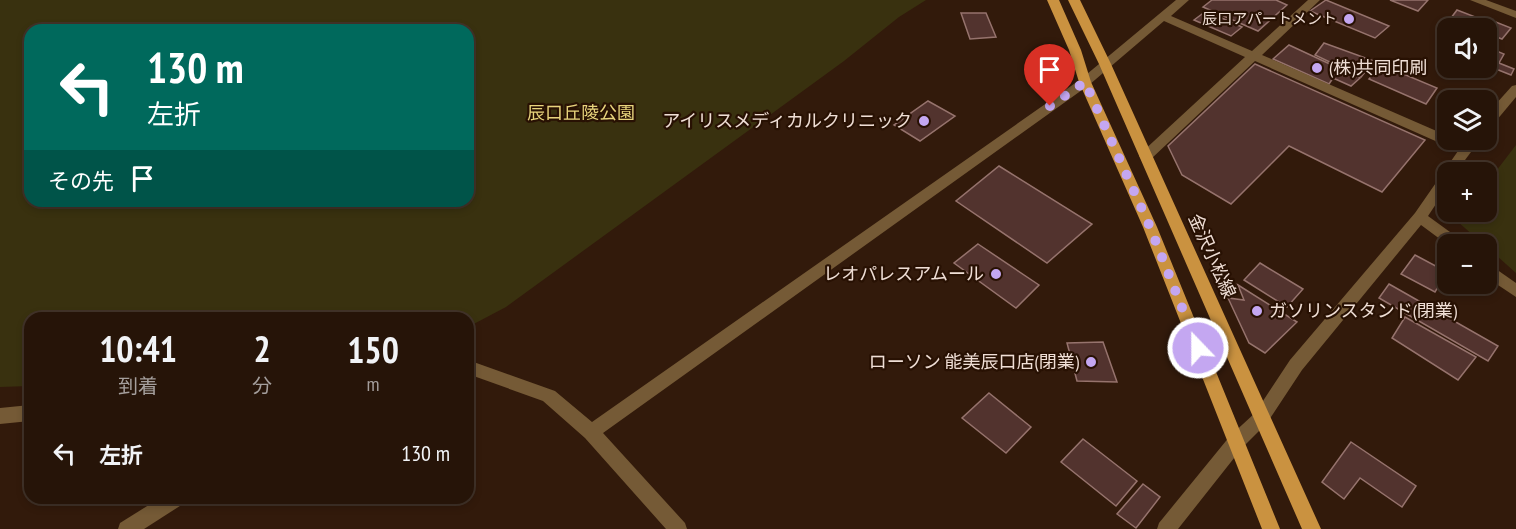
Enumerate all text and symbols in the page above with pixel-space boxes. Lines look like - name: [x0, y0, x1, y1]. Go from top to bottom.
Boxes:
- place label: 辰口アパートメント: [1202, 9, 1337, 28]
- marker: 辰口アパートメント: [1342, 12, 1356, 26]
- map controls: [1437, 18, 1497, 294]
- button: sound: [1437, 18, 1497, 78]
- text: 130 m: [147, 40, 244, 95]
- pin: [1024, 44, 1075, 106]
- icon: left: [48, 48, 126, 126]
- icon: arrive: [1033, 53, 1066, 86]
- place label: (株)共同印刷: [1329, 56, 1427, 79]
- marker: (株)共同印刷: [1310, 61, 1324, 75]
- button: layers: [1437, 90, 1497, 150]
- text: 左折: [147, 97, 201, 131]
- park label: 辰口丘陵公園: [527, 101, 635, 124]
- place label: アイリスメディカルクリニック: [662, 109, 912, 132]
- marker: アイリスメディカルクリニック: [917, 114, 931, 128]
- icon: arrive: [126, 162, 159, 195]
- button: +: [1437, 162, 1497, 222]
- text: その先: [48, 167, 114, 195]
- street label: 金沢小松線: [1184, 210, 1241, 302]
- button: −: [1437, 234, 1497, 294]
- place label: レオパレスアムール: [823, 262, 984, 285]
- marker: レオパレスアムール: [989, 267, 1003, 281]
- place label: ガソリンスタンド(閉業): [1269, 299, 1458, 322]
- marker: ガソリンスタンド(閉業): [1250, 304, 1264, 318]
- position arrow: [1166, 316, 1230, 380]
- text: 10:41: [99, 325, 177, 372]
- text: 2: [254, 325, 271, 372]
- text: 150: [347, 326, 399, 373]
- place label: ローソン 能美辰口店(閉業): [869, 350, 1080, 373]
- marker: ローソン 能美辰口店(閉業): [1084, 355, 1098, 369]
- text: m: [367, 371, 380, 397]
- text: 到着: [118, 373, 158, 399]
- text: 分: [252, 373, 272, 399]
- icon: left: [48, 437, 81, 470]
- text: 130 m: [401, 439, 450, 467]
- text: 左折: [99, 441, 143, 469]

